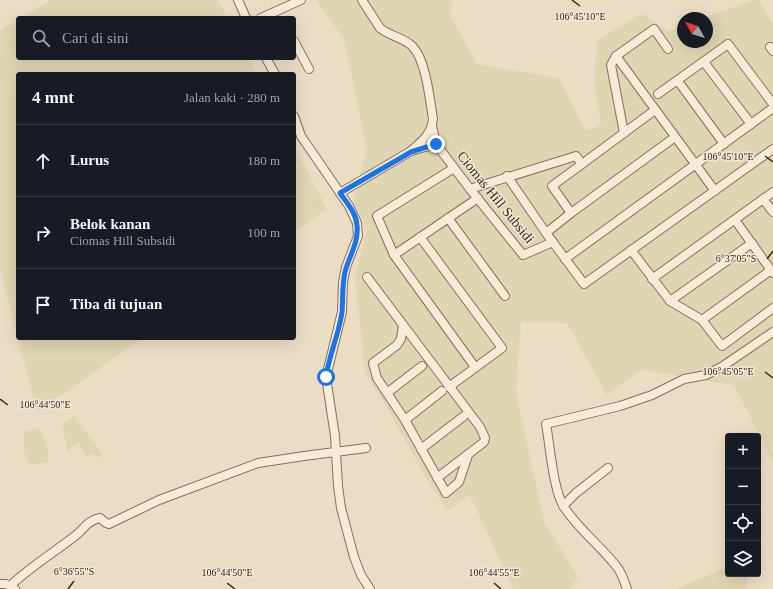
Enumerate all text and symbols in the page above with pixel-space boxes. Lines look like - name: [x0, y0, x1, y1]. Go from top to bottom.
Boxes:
- text: 106°45'10"E: [555, 11, 606, 22]
- north arrow: [677, 12, 713, 48]
- search box: [16, 16, 296, 60]
- icon: search: [30, 27, 52, 49]
- text: Cari di sini: [62, 30, 129, 46]
- text: 4 mnt: [32, 88, 74, 107]
- text: Jalan kaki · 280 m: [184, 90, 280, 105]
- route end: [427, 135, 445, 153]
- street label: Ciomas Hill Subsidi: [454, 148, 537, 246]
- icon: ahead: [32, 150, 54, 172]
- text: 106°45'10"E: [703, 151, 754, 162]
- text: Lurus: [70, 152, 109, 168]
- text: 180 m: [247, 153, 280, 168]
- text: Belok kanan: [70, 216, 150, 232]
- icon: right: [32, 222, 54, 244]
- text: 100 m: [247, 225, 280, 240]
- text: Ciomas Hill Subsidi: [70, 233, 175, 248]
- text: 6°37'05"S: [716, 253, 756, 264]
- icon: arrive: [32, 294, 54, 316]
- text: Tiba di tujuan: [70, 296, 162, 312]
- text: 106°45'05"E: [703, 366, 754, 377]
- route start: [317, 368, 335, 386]
- text: 106°44'50"E: [20, 399, 71, 410]
- map controls: [725, 433, 761, 577]
- button: +: [725, 433, 761, 469]
- button: −: [725, 469, 761, 505]
- button: locate: [725, 505, 761, 541]
- button: layers: [725, 541, 761, 577]
- text: 6°36'55"S: [54, 566, 94, 577]
- text: 106°44'50"E: [202, 567, 253, 578]
- text: 106°44'55"E: [469, 567, 520, 578]

